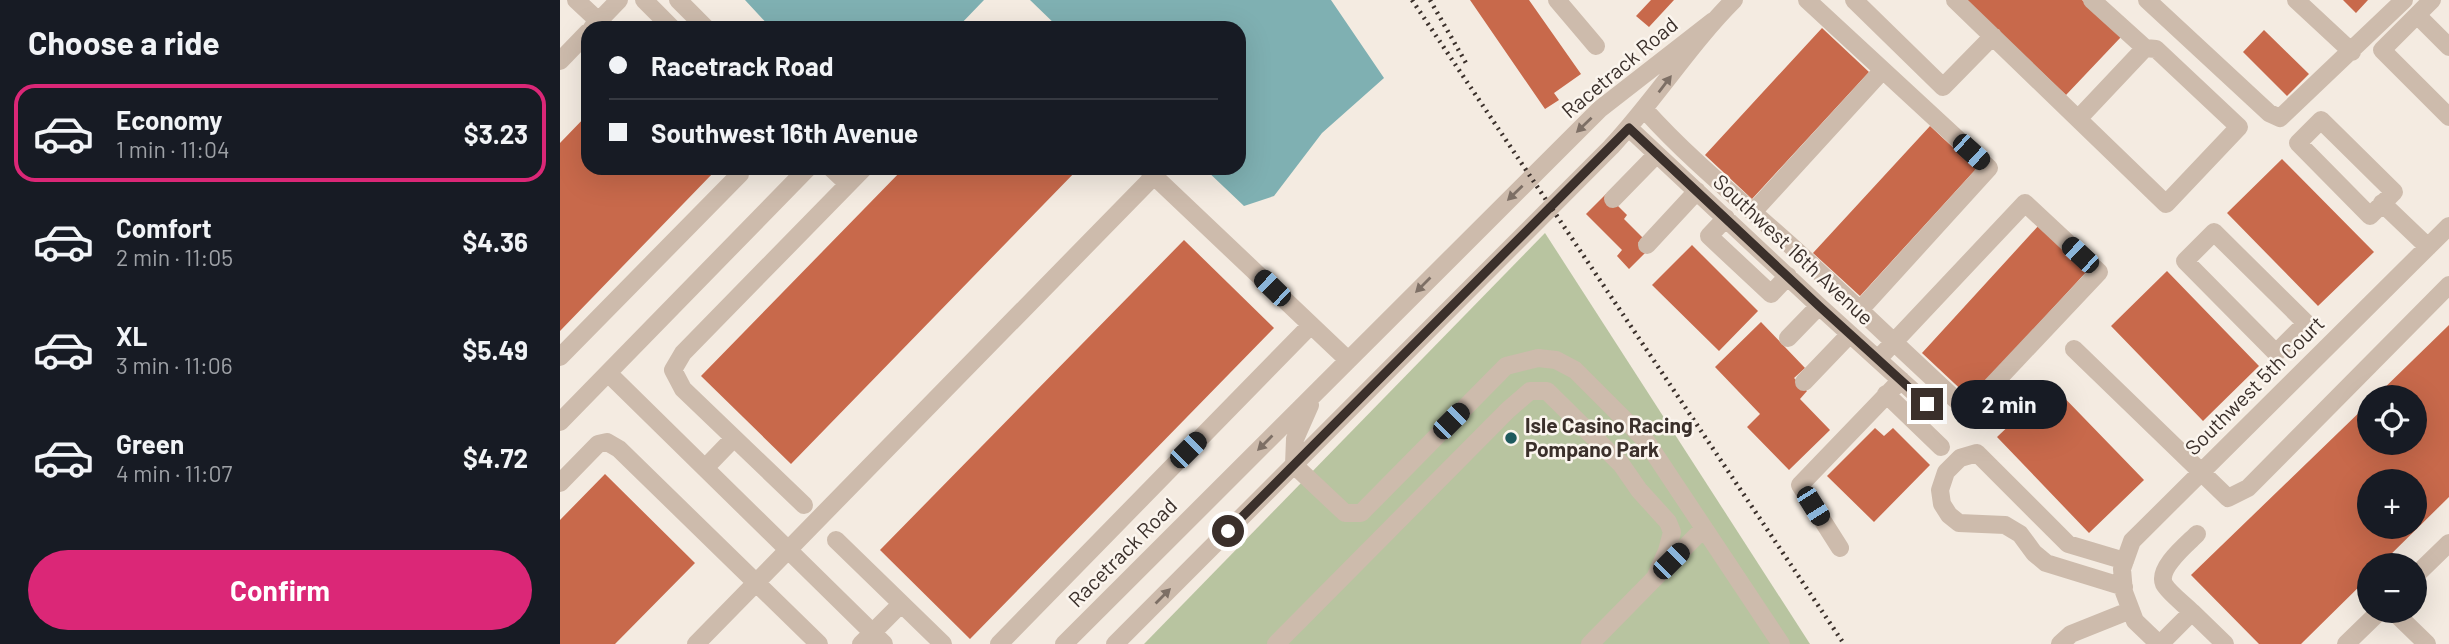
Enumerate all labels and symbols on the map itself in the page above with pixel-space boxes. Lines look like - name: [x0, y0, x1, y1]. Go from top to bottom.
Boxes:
- street label: Racetrack Road: [1556, 11, 1682, 123]
- one-way arrow: [1658, 75, 1673, 93]
- one-way arrow: [1576, 116, 1593, 132]
- car: [1949, 130, 1994, 174]
- street label: Southwest 16th Avenue: [1709, 168, 1879, 329]
- one-way arrow: [1507, 184, 1524, 201]
- car: [2058, 233, 2103, 277]
- car: [1250, 266, 1295, 310]
- one-way arrow: [1415, 276, 1431, 293]
- street label: Southwest 5th Court: [2179, 310, 2329, 460]
- callout: 2 min: [1952, 380, 2067, 428]
- route end: [1911, 388, 1943, 420]
- car: [1429, 399, 1474, 443]
- place label: Isle Casino Racing Pompano Park: [1525, 412, 1693, 461]
- car: [1166, 428, 1211, 472]
- marker: Isle Casino Racing Pompano Park: [1503, 430, 1519, 446]
- one-way arrow: [1257, 435, 1274, 452]
- car: [1793, 483, 1834, 529]
- street label: Racetrack Road: [1062, 492, 1182, 612]
- route start: [1212, 515, 1244, 547]
- car: [1649, 539, 1694, 583]
- one-way arrow: [1155, 587, 1172, 604]

